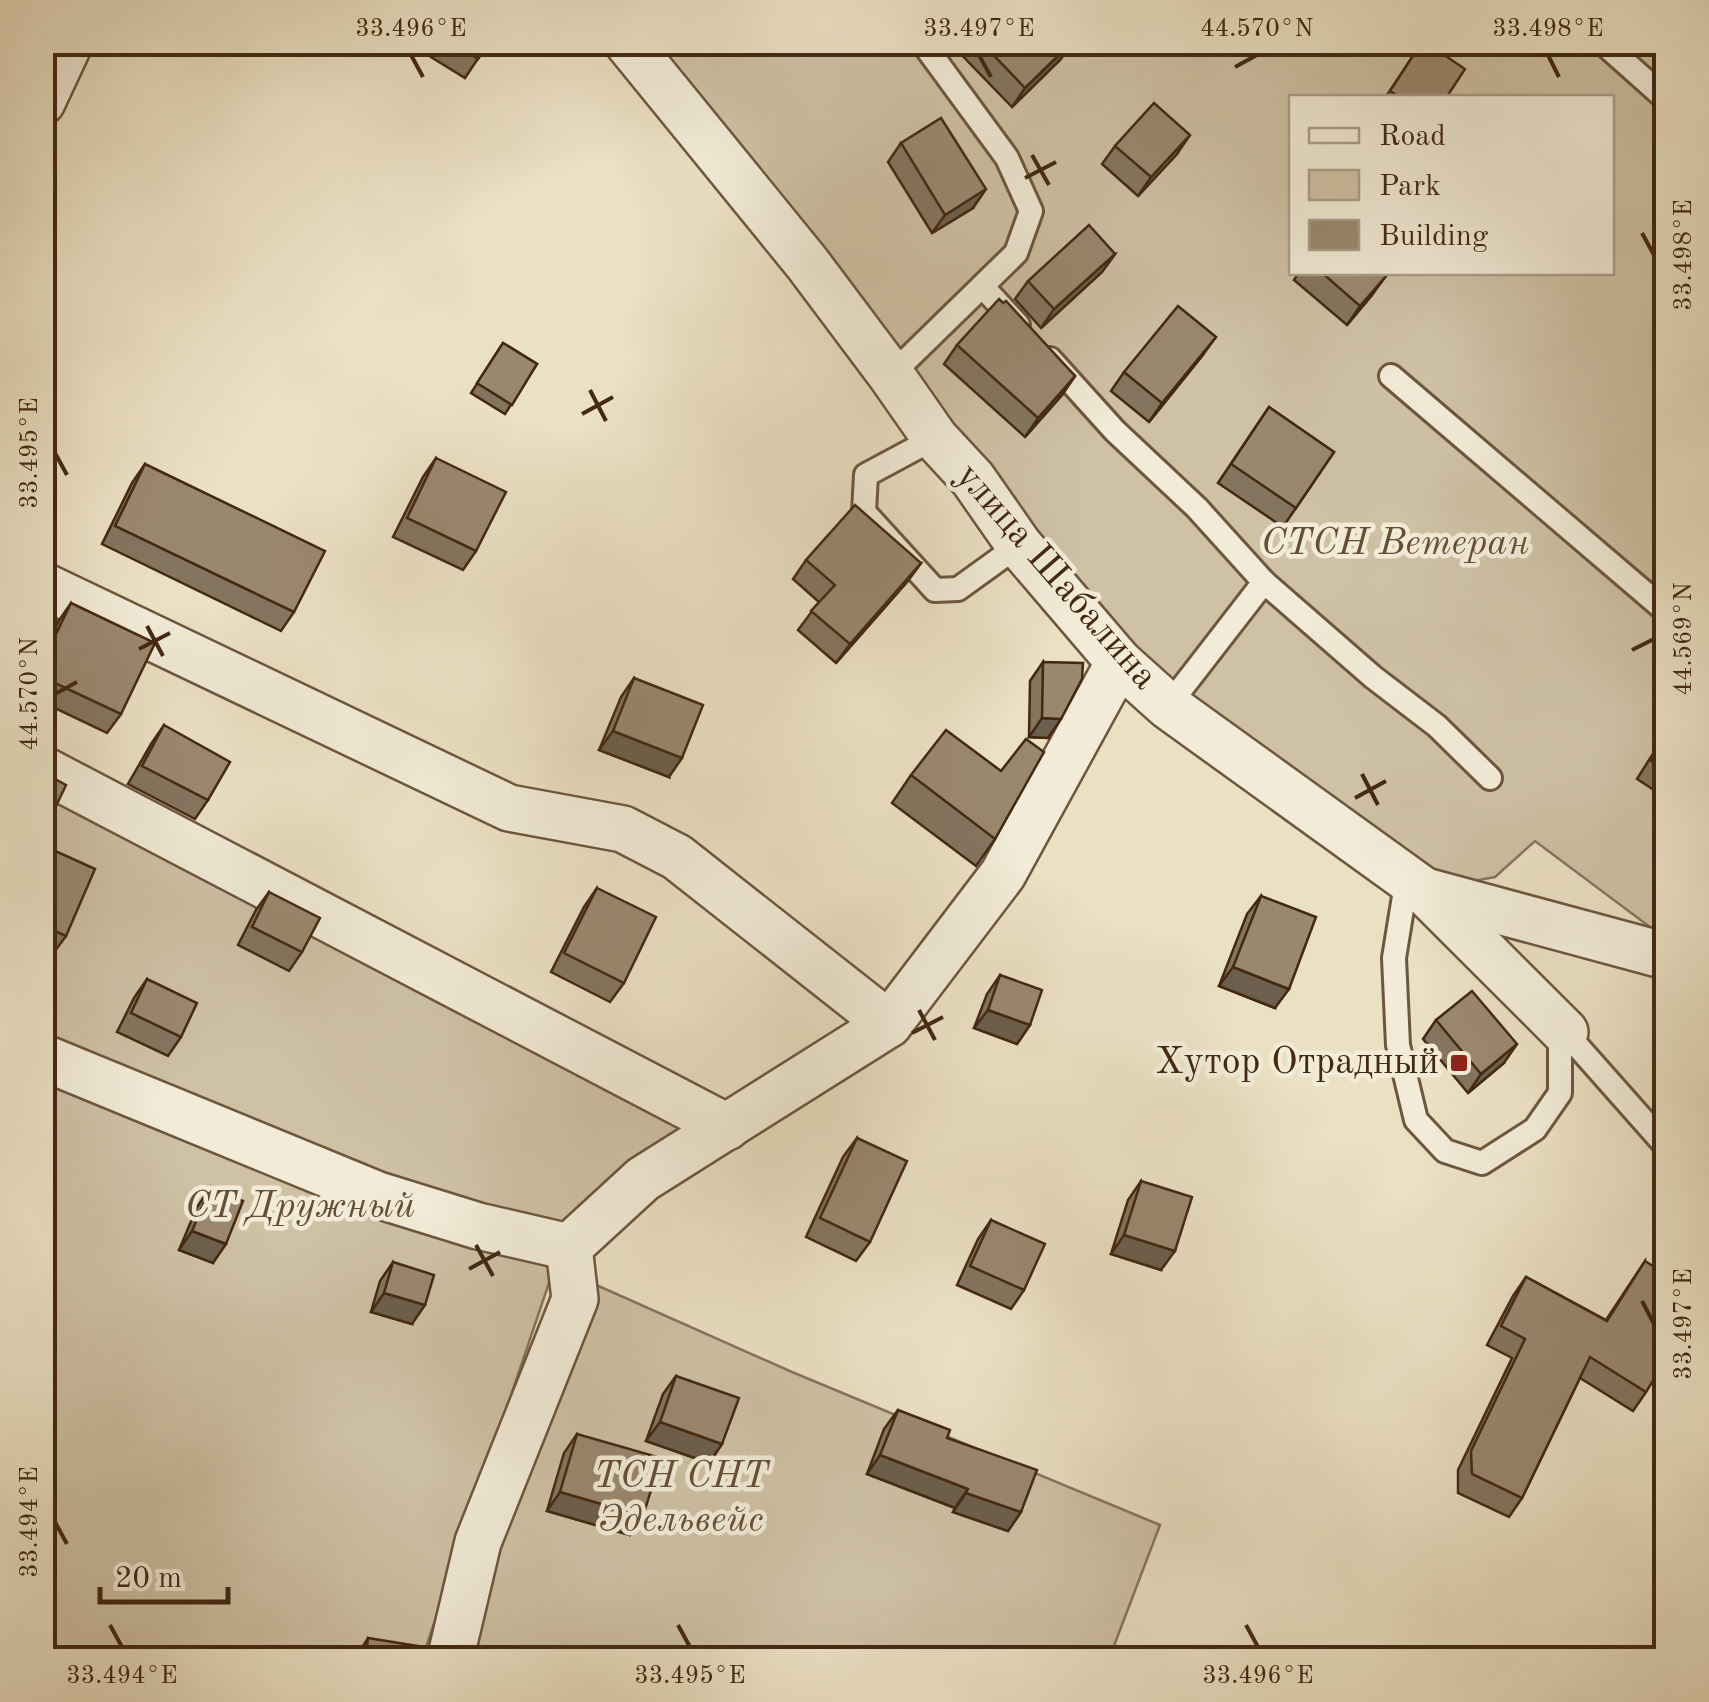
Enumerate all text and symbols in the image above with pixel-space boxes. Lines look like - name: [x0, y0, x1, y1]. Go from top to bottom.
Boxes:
- text: 33.496°E: [355, 17, 467, 42]
- text: 33.497°E: [923, 17, 1035, 42]
- text: 44.570°N: [1200, 17, 1314, 42]
- text: 33.498°E: [1492, 17, 1604, 42]
- legend: [1289, 95, 1614, 275]
- text: Road: [1379, 122, 1446, 152]
- text: Park: [1379, 172, 1441, 202]
- text: 33.498°E: [1672, 199, 1697, 311]
- text: Building: [1379, 222, 1488, 252]
- text: 33.495°E: [18, 397, 43, 509]
- street label: улица Шабалина: [948, 457, 1164, 697]
- park label: СТСН Ветеран: [1261, 525, 1529, 563]
- text: 44.569°N: [1672, 582, 1697, 696]
- text: 44.570°N: [18, 637, 43, 751]
- place label: Хутор Отрадный: [1155, 1044, 1439, 1082]
- marker: Хутор Отрадный: [1448, 1052, 1470, 1074]
- park label: СТ Дружный: [185, 1188, 415, 1226]
- text: 33.497°E: [1672, 1268, 1697, 1380]
- park label: ТСН СНТ Эдельвейс: [594, 1458, 771, 1540]
- text: 33.494°E: [18, 1466, 43, 1578]
- scale bar: [100, 1542, 228, 1604]
- text: 20 m: [115, 1564, 182, 1594]
- text: 33.494°E: [66, 1664, 178, 1689]
- text: 33.495°E: [634, 1664, 746, 1689]
- text: 33.496°E: [1202, 1664, 1314, 1689]

